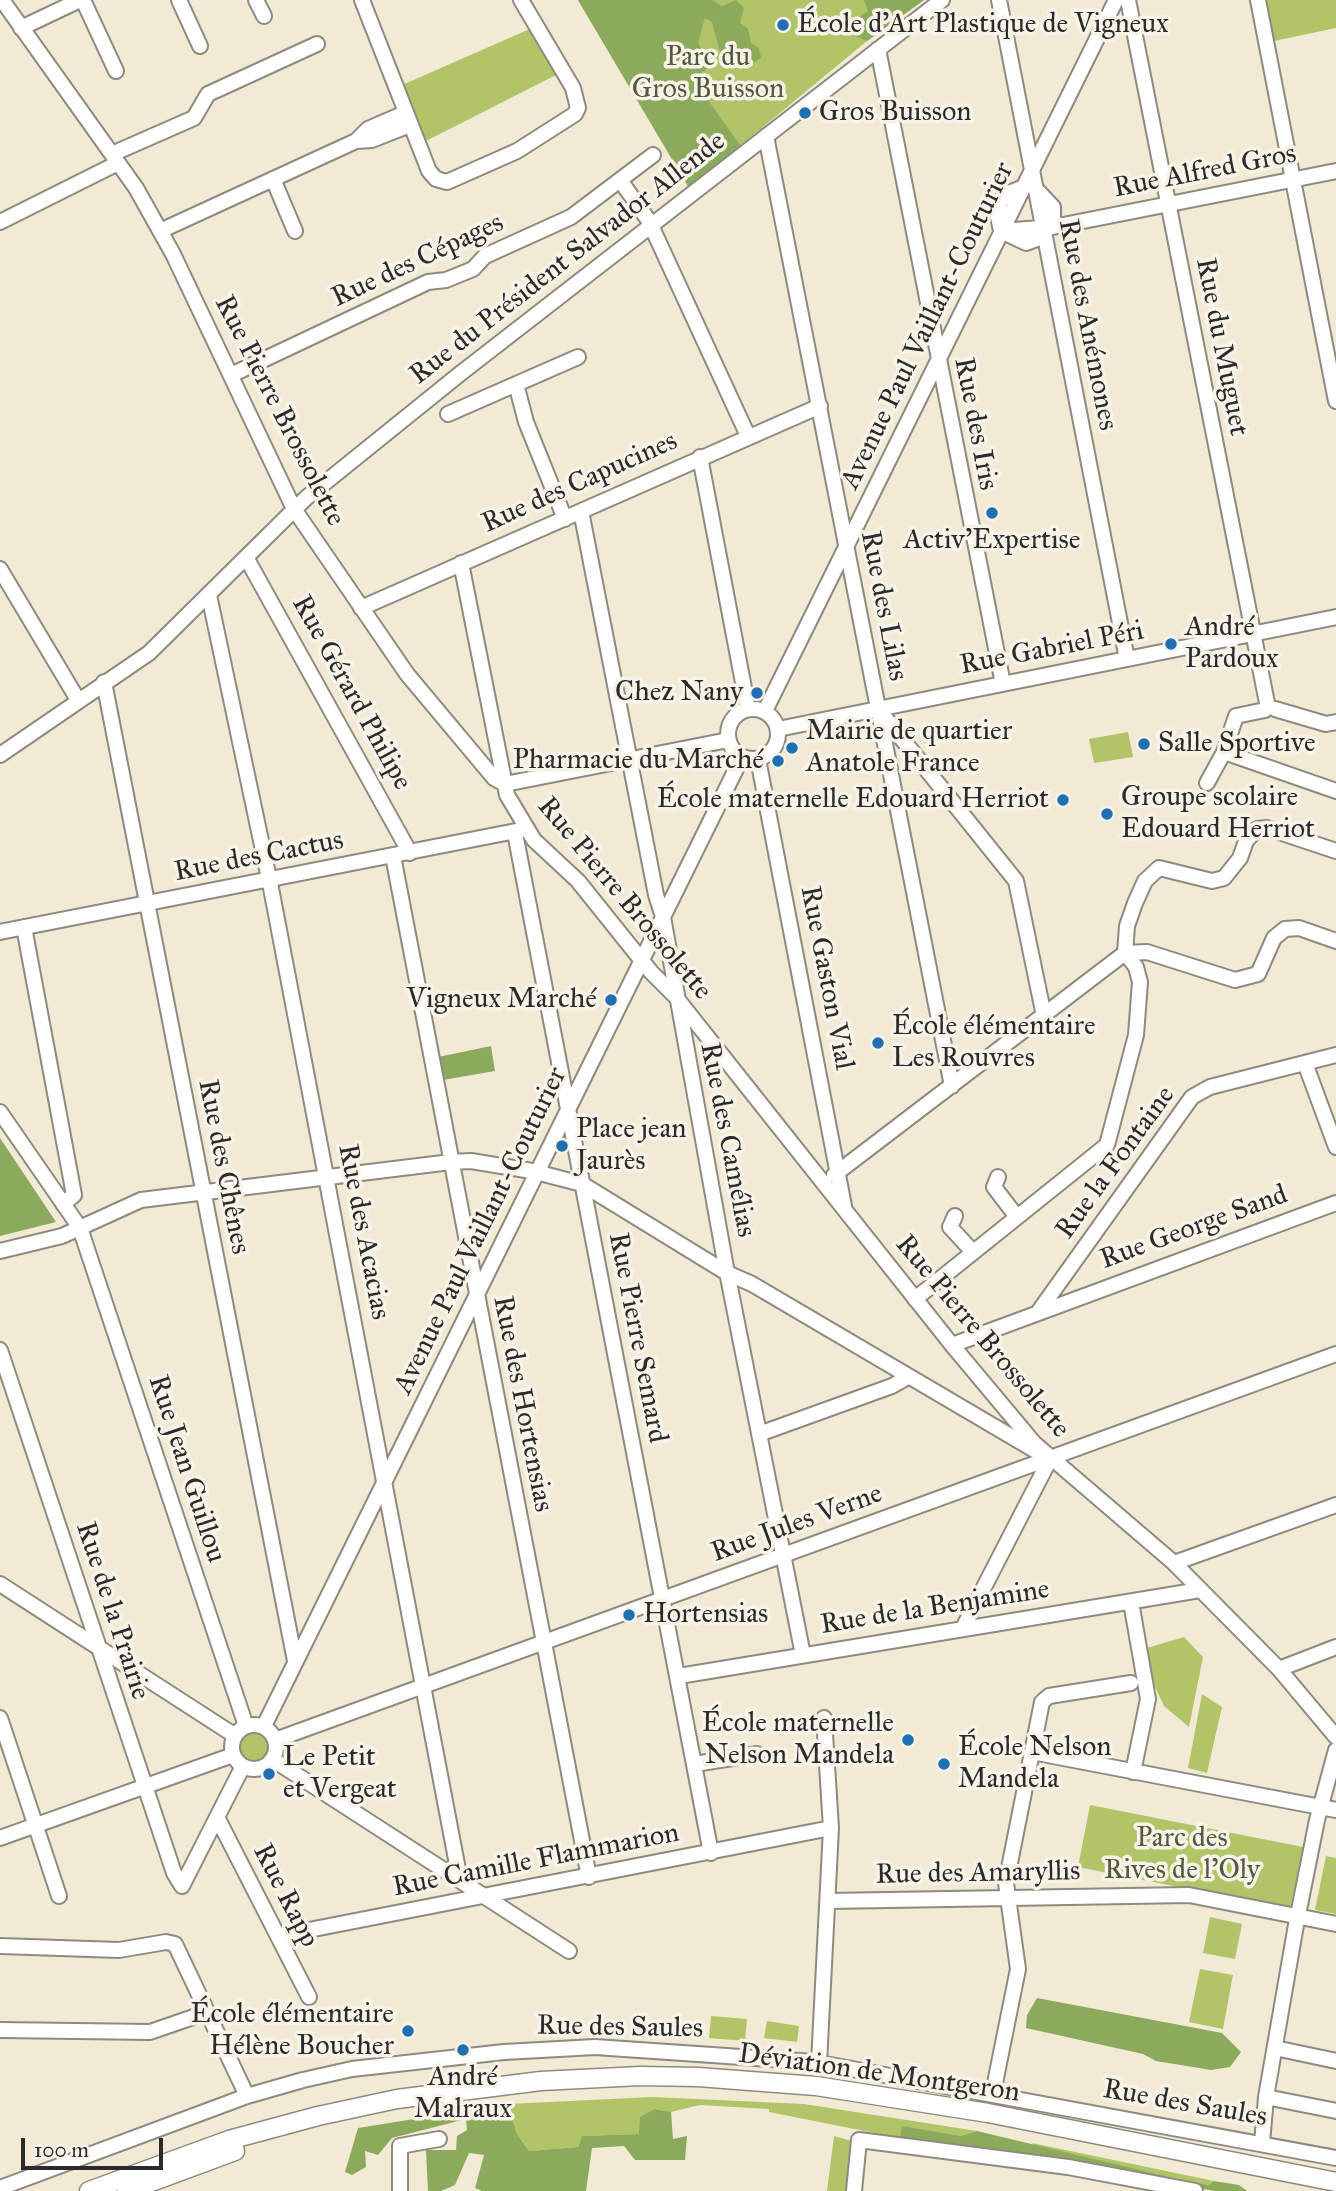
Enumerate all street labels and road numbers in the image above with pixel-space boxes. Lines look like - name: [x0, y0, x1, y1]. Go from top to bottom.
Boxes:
- street label: Rue du Président Salvador Allende: [404, 125, 732, 393]
- street label: Rue Alfred Gros: [1111, 138, 1299, 206]
- street label: Avenue Paul Vaillant-Couturier: [834, 157, 1022, 495]
- street label: Rue des Cépages: [327, 207, 509, 315]
- street label: Rue des Anémones: [1050, 217, 1124, 433]
- street label: Rue du Muguet: [1187, 255, 1255, 439]
- street label: Rue Pierre Brossolette: [206, 290, 352, 532]
- street label: Rue des Iris: [946, 355, 1004, 493]
- street label: Rue des Capucines: [477, 425, 683, 541]
- street label: Rue des Lilas: [852, 528, 914, 684]
- street label: Rue Gérard Philipe: [284, 590, 418, 796]
- street label: Rue Gabriel Péri: [957, 615, 1147, 683]
- street label: Rue Pierre Brossolette: [529, 791, 719, 1007]
- street label: Rue des Cactus: [171, 824, 347, 890]
- street label: Rue Gaston Vial: [792, 883, 860, 1073]
- street label: Rue des Camélias: [692, 1040, 762, 1240]
- street label: Avenue Paul Vaillant-Couturier: [387, 1062, 575, 1400]
- street label: Rue des Chênes: [190, 1077, 256, 1257]
- street label: Rue la Fontaine: [1049, 1080, 1183, 1246]
- street label: Rue des Acacias: [330, 1141, 396, 1323]
- street label: Rue George Sand: [1096, 1179, 1292, 1277]
- street label: Rue Pierre Brossolette: [887, 1229, 1077, 1445]
- street label: Rue Pierre Semard: [600, 1230, 674, 1446]
- street label: Rue des Hortensias: [485, 1293, 559, 1515]
- street label: Rue Jean Guillou: [140, 1371, 232, 1567]
- street label: Rue Jules Verne: [707, 1478, 887, 1570]
- street label: Rue de la Prairie: [67, 1518, 157, 1704]
- street label: Rue de la Benjamine: [818, 1573, 1052, 1643]
- street label: Rue Camille Flammarion: [390, 1817, 682, 1905]
- street label: Rue Rapp: [245, 1839, 325, 1953]
- street label: Rue des Amaryllis: [875, 1855, 1081, 1893]
- street label: Rue des Saules: [537, 2010, 703, 2046]
- street label: Déviation de Montgeron: [736, 2038, 1022, 2110]
- street label: Rue des Saules: [1100, 2073, 1270, 2135]

